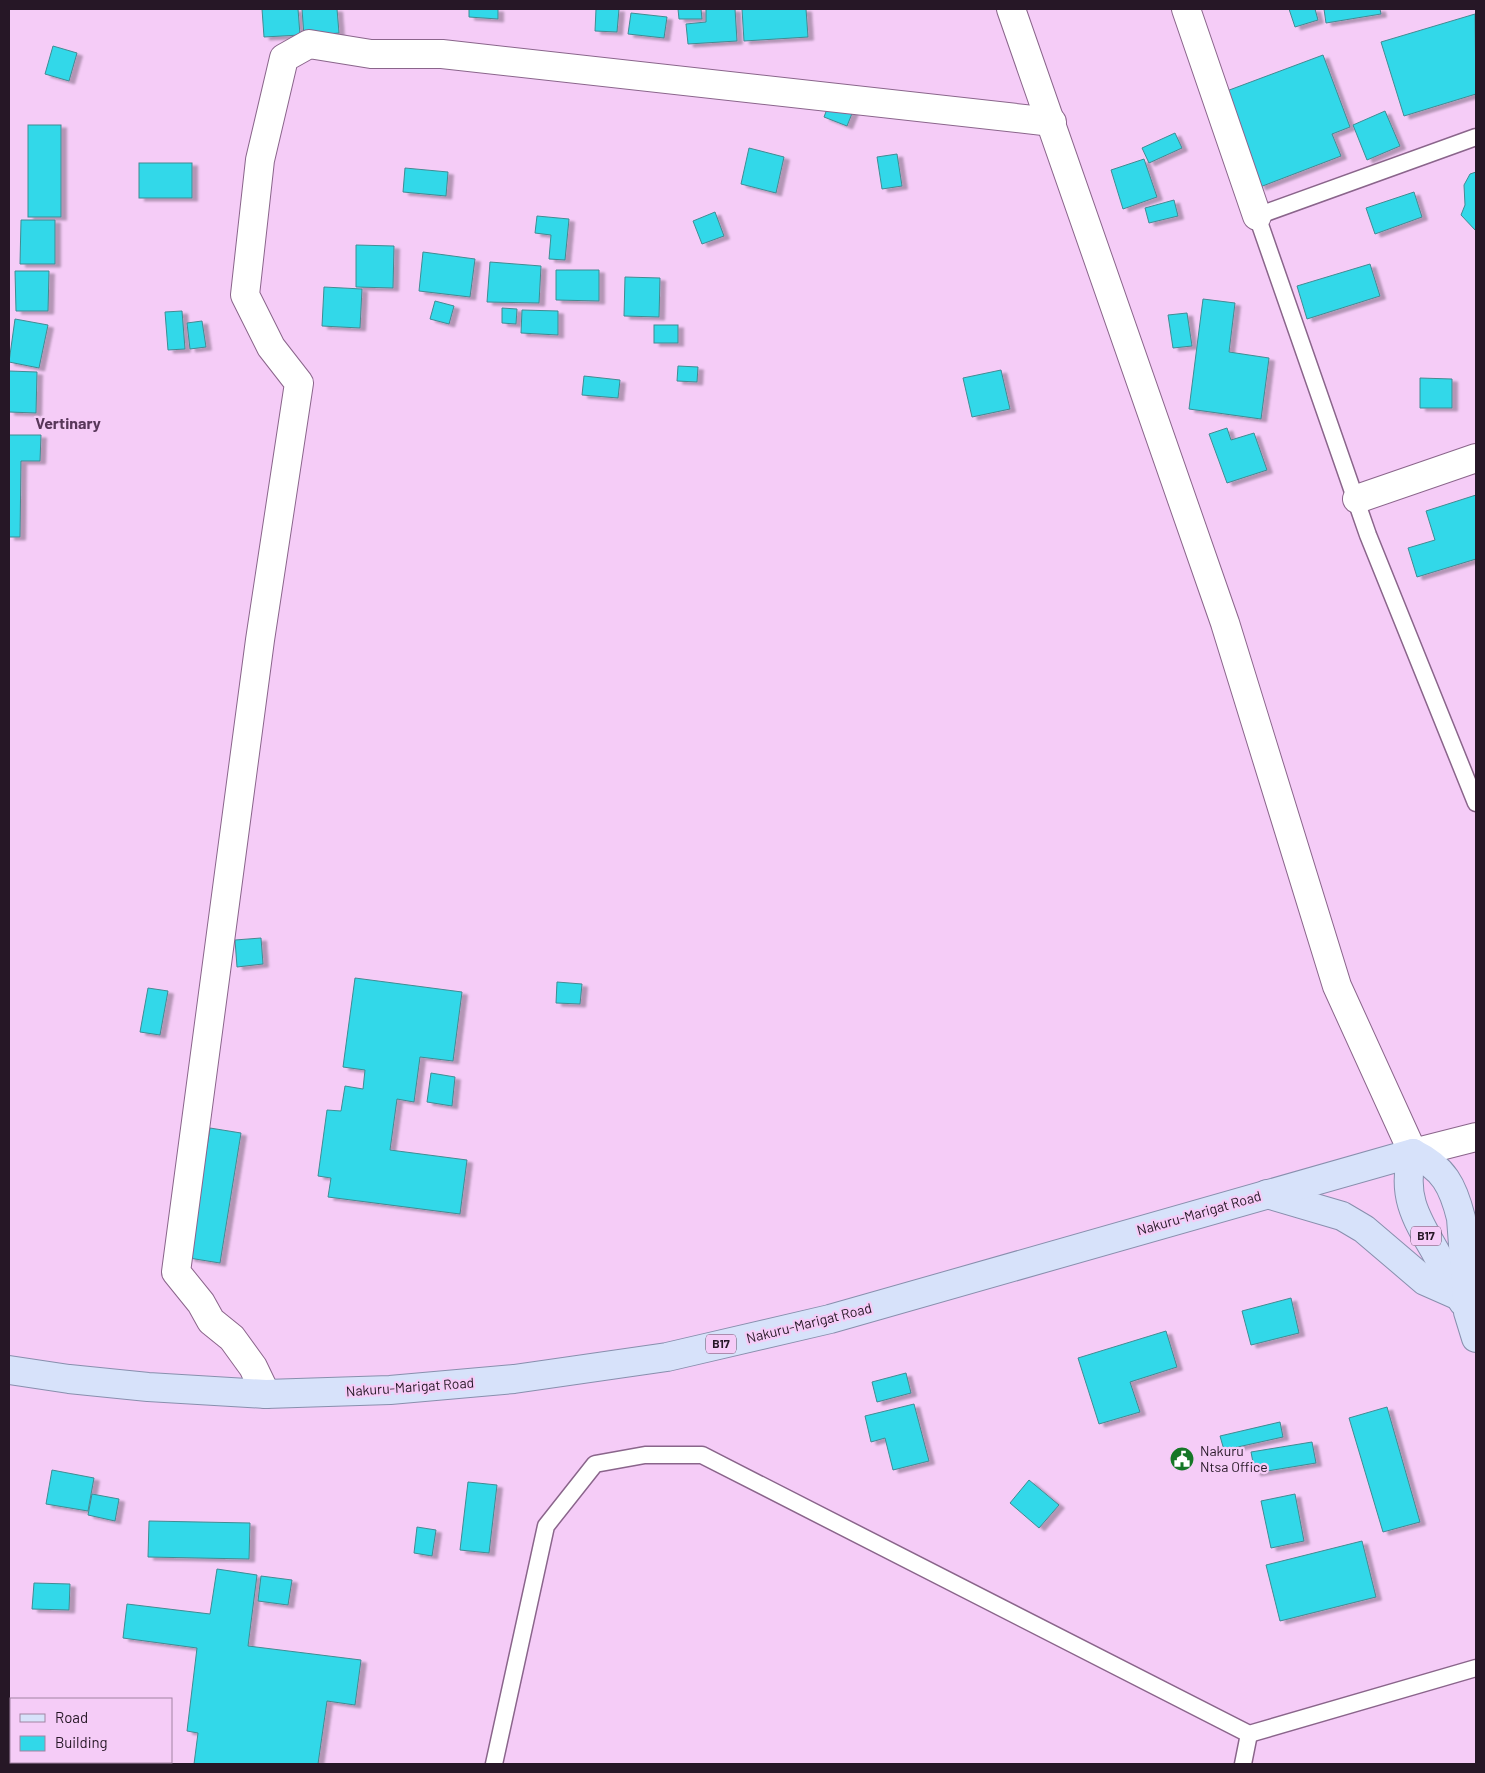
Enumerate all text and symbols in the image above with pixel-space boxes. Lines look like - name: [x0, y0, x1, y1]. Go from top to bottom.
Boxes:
- district label: Vertinary: [35, 413, 101, 432]
- street label: Nakuru-Marigat Road: [1135, 1187, 1263, 1238]
- road number: B17: [1411, 1226, 1441, 1246]
- street label: Nakuru-Marigat Road: [744, 1299, 873, 1346]
- road number: B17: [706, 1335, 736, 1354]
- street label: Nakuru-Marigat Road: [345, 1374, 475, 1399]
- place label: Nakuru Ntsa Office: [1200, 1442, 1268, 1475]
- public building icon: Nakuru Ntsa Office: [1169, 1446, 1195, 1472]
- legend: [10, 1698, 172, 1763]
- text: Road: [55, 1708, 88, 1726]
- text: Building: [55, 1733, 108, 1751]

